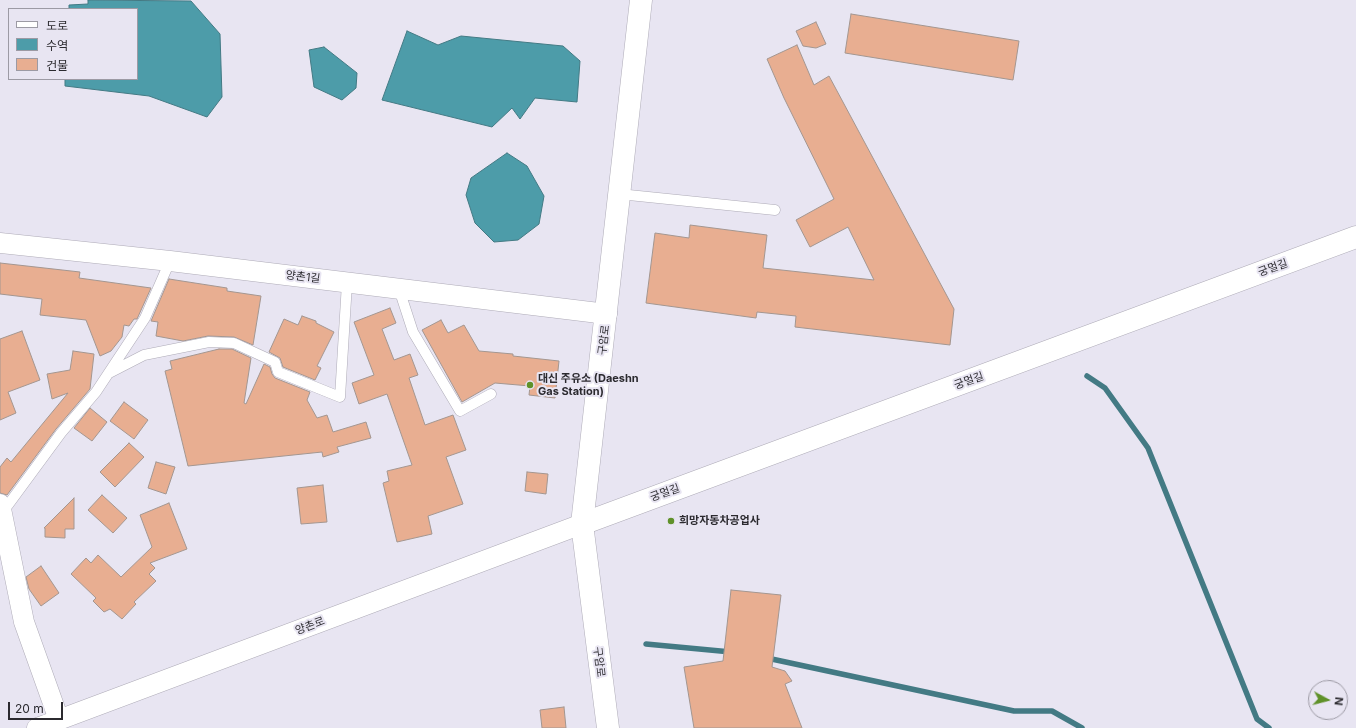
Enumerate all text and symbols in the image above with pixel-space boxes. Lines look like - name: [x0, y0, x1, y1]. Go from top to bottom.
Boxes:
- legend: [8, 8, 138, 80]
- text: 도로: [46, 18, 68, 33]
- text: 수역: [46, 38, 68, 53]
- text: 건물: [46, 58, 68, 73]
- street label: 궁멀길: [1256, 257, 1290, 279]
- street label: 양촌1길: [285, 268, 321, 286]
- street label: 구암로: [596, 324, 612, 356]
- street label: 궁멀길: [952, 370, 986, 392]
- place label: 대신 주유소 (Daeshn Gas Station): [538, 372, 639, 398]
- marker: 대신 주유소 (Daeshn Gas Station): [525, 380, 535, 390]
- street label: 궁멀길: [648, 482, 682, 504]
- place label: 희망자동차공업사: [679, 514, 760, 528]
- marker: 희망자동차공업사: [666, 516, 676, 526]
- street label: 양촌로: [293, 614, 327, 638]
- street label: 구암로: [591, 646, 607, 678]
- north arrow: [1308, 680, 1348, 720]
- scale bar: [10, 694, 65, 720]
- text: N: [1331, 696, 1346, 706]
- text: 20 m: [15, 701, 44, 716]

